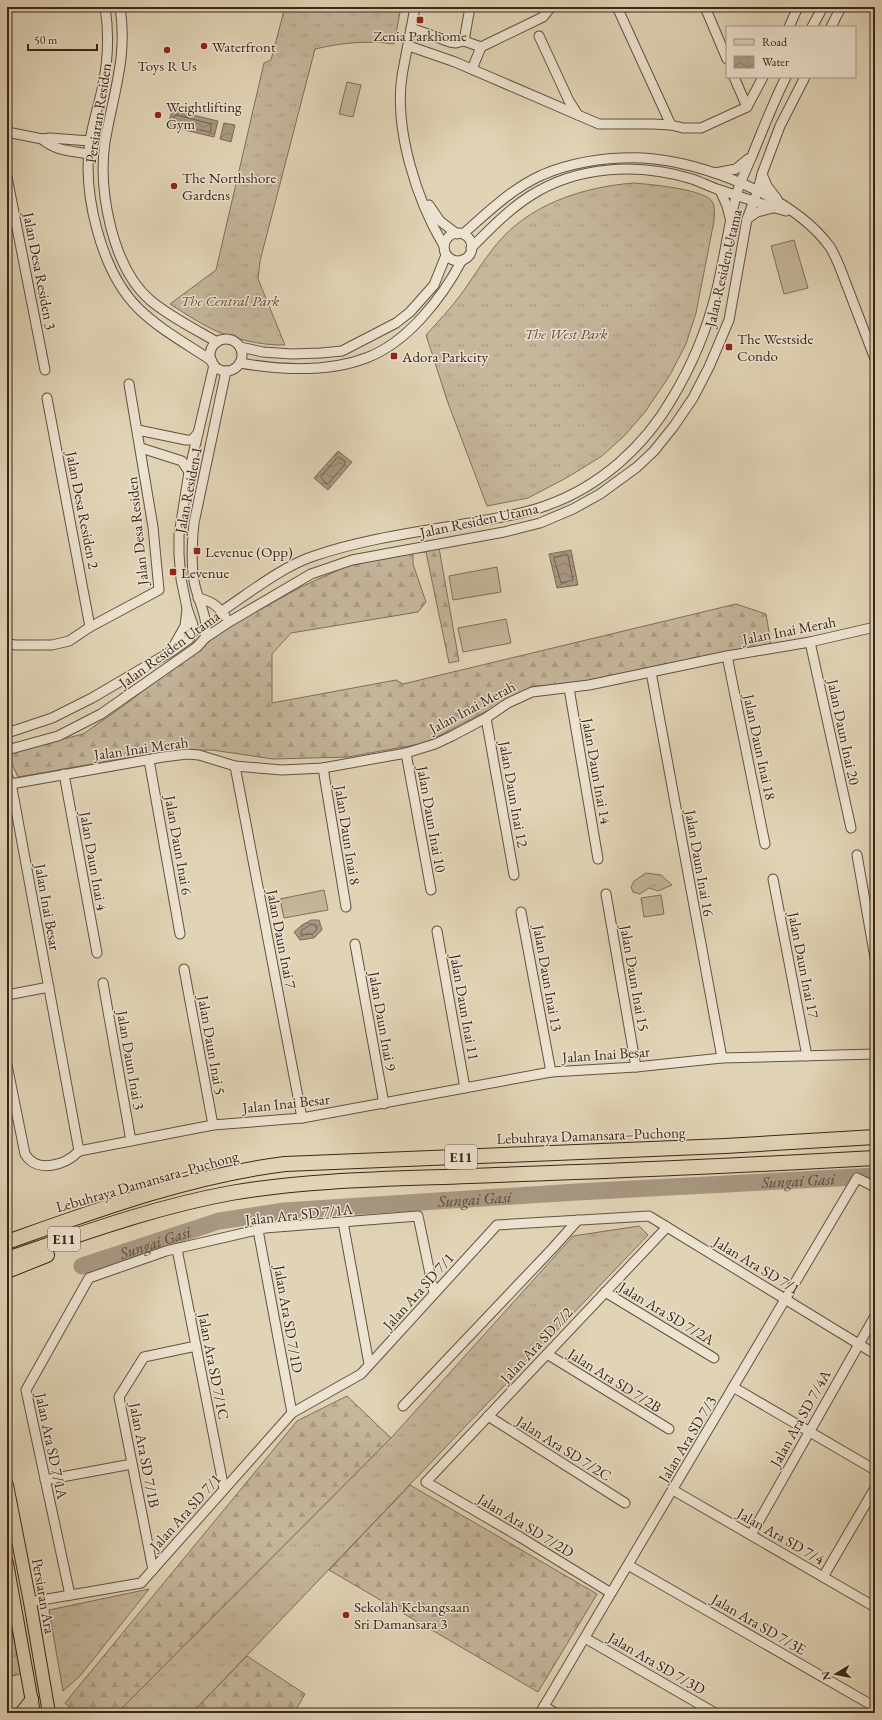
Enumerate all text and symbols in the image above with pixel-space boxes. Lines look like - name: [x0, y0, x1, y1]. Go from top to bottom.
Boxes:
- marker: Zenia Parkhome: [415, 15, 425, 25]
- scale bar: [28, 26, 97, 52]
- place label: Zenia Parkhome: [373, 26, 467, 45]
- legend: [726, 26, 856, 78]
- text: 50 m: [34, 32, 58, 48]
- text: Road: [762, 34, 788, 50]
- place label: Waterfront: [212, 37, 276, 56]
- marker: Waterfront: [199, 41, 209, 51]
- marker: Toys R Us: [162, 45, 172, 55]
- text: Water: [762, 54, 789, 70]
- place label: Toys R Us: [137, 56, 197, 75]
- street label: Persiaran Residen: [81, 61, 115, 164]
- place label: Weightlifting Gym: [166, 97, 242, 133]
- marker: Weightlifting Gym: [153, 110, 163, 120]
- place label: The Northshore Gardens: [182, 168, 276, 204]
- marker: The Northshore Gardens: [169, 181, 179, 191]
- street label: Jalan Residen Utama: [700, 207, 746, 331]
- street label: Jalan Desa Residen 3: [19, 209, 61, 331]
- park label: The Central Park: [181, 291, 279, 310]
- park label: The West Park: [524, 324, 608, 343]
- place label: The Westside Condo: [737, 329, 813, 365]
- marker: The Westside Condo: [724, 342, 734, 352]
- place label: Adora Parkcity: [401, 347, 488, 366]
- marker: Adora Parkcity: [389, 351, 399, 361]
- street label: Jalan Residen 1: [170, 445, 206, 537]
- street label: Jalan Desa Residen 2: [62, 448, 104, 571]
- street label: Jalan Desa Residen: [122, 476, 152, 588]
- street label: Jalan Residen Utama: [416, 498, 540, 542]
- place label: Levenue (Opp): [205, 542, 293, 561]
- marker: Levenue (Opp): [192, 546, 202, 556]
- place label: Levenue: [181, 563, 229, 582]
- marker: Levenue: [168, 567, 178, 577]
- street label: Jalan Residen Utama: [113, 606, 223, 693]
- street label: Jalan Inai Merah: [739, 612, 838, 649]
- street label: Jalan Daun Inai 20: [823, 675, 864, 787]
- street label: Jalan Inai Merah: [424, 676, 519, 739]
- street label: Jalan Daun Inai 18: [739, 690, 780, 802]
- street label: Jalan Daun Inai 14: [578, 714, 616, 827]
- street label: Jalan Inai Merah: [91, 732, 190, 764]
- street label: Jalan Daun Inai 12: [495, 737, 533, 850]
- street label: Jalan Daun Inai 10: [413, 762, 451, 874]
- street label: Jalan Daun Inai 8: [330, 782, 365, 886]
- street label: Jalan Daun Inai 6: [161, 792, 197, 896]
- street label: Jalan Daun Inai 16: [681, 806, 719, 918]
- street label: Jalan Daun Inai 4: [76, 808, 112, 913]
- street label: Jalan Inai Besar: [31, 860, 65, 952]
- street label: Jalan Daun Inai 7: [263, 886, 301, 991]
- street label: Jalan Daun Inai 17: [784, 908, 824, 1021]
- street label: Jalan Daun Inai 13: [529, 921, 567, 1033]
- street label: Jalan Daun Inai 15: [616, 921, 654, 1033]
- street label: Jalan Daun Inai 11: [446, 950, 484, 1062]
- street label: Jalan Daun Inai 9: [365, 968, 401, 1072]
- street label: Jalan Daun Inai 5: [194, 992, 230, 1096]
- street label: Jalan Daun Inai 3: [113, 1007, 149, 1111]
- street label: Jalan Inai Besar: [560, 1041, 650, 1067]
- street label: Jalan Inai Besar: [239, 1089, 331, 1117]
- street label: Lebuhraya Damansara–Puchong: [496, 1122, 686, 1148]
- road number: E11: [445, 1145, 477, 1169]
- street label: Lebuhraya Damansara–Puchong: [54, 1146, 241, 1216]
- water label: Sungai Gasi: [760, 1168, 837, 1193]
- water label: Sungai Gasi: [436, 1186, 513, 1212]
- street label: Jalan Ara SD 7/1A: [242, 1199, 354, 1229]
- water label: Sungai Gasi: [116, 1220, 195, 1264]
- road number: E11: [48, 1227, 80, 1251]
- street label: Jalan Ara SD 7/1: [709, 1231, 804, 1298]
- street label: Jalan Ara SD 7/1: [377, 1248, 458, 1335]
- street label: Jalan Ara SD 7/1D: [270, 1262, 308, 1374]
- street label: Jalan Ara SD 7/2A: [614, 1276, 719, 1349]
- street label: Jalan Ara SD 7/2: [494, 1302, 577, 1389]
- street label: Jalan Ara SD 7/1C: [194, 1309, 234, 1421]
- street label: Jalan Ara SD 7/2B: [563, 1343, 665, 1416]
- street label: Jalan Ara SD 7/4A: [765, 1366, 835, 1472]
- street label: Jalan Ara SD 7/1A: [31, 1389, 73, 1501]
- street label: Jalan Ara SD 7/3: [653, 1392, 720, 1487]
- street label: Jalan Ara SD 7/1B: [125, 1399, 165, 1509]
- street label: Jalan Ara SD 7/2C: [511, 1410, 615, 1485]
- street label: Jalan Ara SD 7/1: [144, 1469, 225, 1556]
- street label: Jalan Ara SD 7/2D: [473, 1488, 578, 1561]
- street label: Jalan Ara SD 7/4: [732, 1502, 829, 1569]
- street label: Persiaran Ara: [28, 1557, 60, 1635]
- street label: Jalan Ara SD 7/3E: [707, 1588, 810, 1659]
- place label: Sekolah Kebangsaan Sri Damansara 3: [354, 1597, 470, 1633]
- marker: Sekolah Kebangsaan Sri Damansara 3: [341, 1610, 351, 1620]
- street label: Jalan Ara SD 7/3D: [603, 1627, 709, 1698]
- north arrow: [816, 1654, 856, 1694]
- text: N: [818, 1670, 834, 1681]

